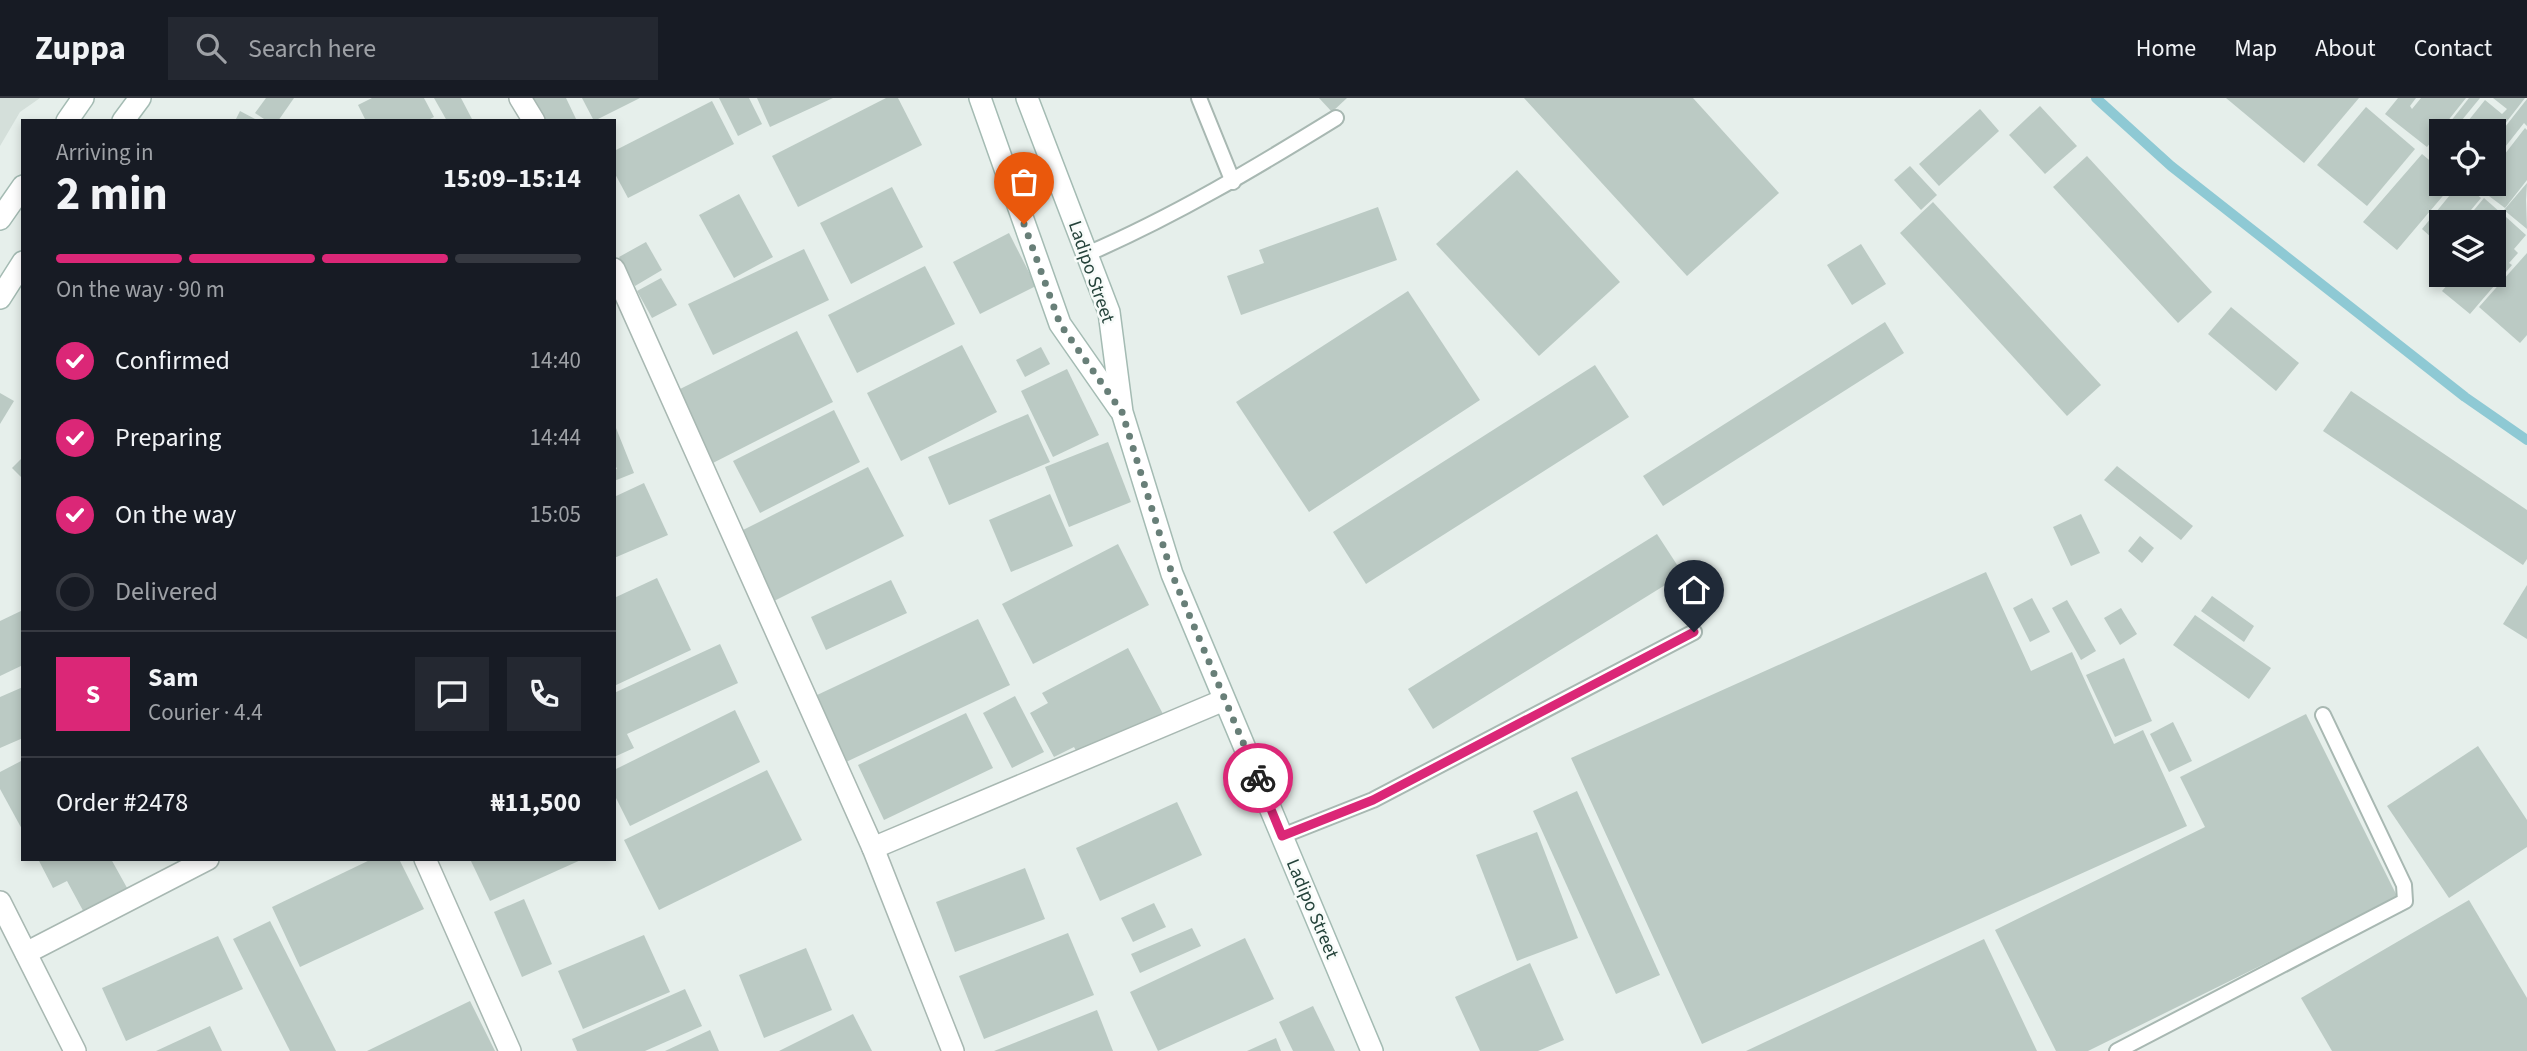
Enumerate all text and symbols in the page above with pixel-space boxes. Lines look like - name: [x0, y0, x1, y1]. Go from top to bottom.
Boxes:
- search box: [168, 17, 658, 80]
- text: Zuppa: [35, 25, 126, 72]
- icon: search: [192, 29, 230, 67]
- text: Search here: [248, 30, 376, 67]
- text: Home: [2136, 31, 2196, 66]
- text: Map: [2234, 31, 2277, 66]
- text: About: [2315, 31, 2376, 66]
- text: Contact: [2414, 31, 2492, 66]
- map controls: [2429, 119, 2506, 287]
- button: locate: [2429, 119, 2506, 196]
- text: Arriving in: [56, 136, 154, 169]
- pin: [994, 152, 1054, 224]
- text: 15:09–15:14: [443, 160, 581, 197]
- text: 2 min: [56, 162, 168, 227]
- icon: bag: [1005, 163, 1043, 201]
- button: layers: [2429, 210, 2506, 287]
- street label: Ladipo Street: [1061, 217, 1121, 327]
- text: On the way · 90 m: [56, 273, 225, 306]
- icon: check: [56, 342, 94, 380]
- text: Confirmed: [115, 342, 230, 379]
- text: 14:40: [530, 344, 581, 377]
- icon: check: [56, 419, 94, 457]
- text: Preparing: [115, 419, 221, 456]
- text: 14:44: [530, 421, 581, 454]
- icon: check: [56, 496, 94, 534]
- text: On the way: [115, 496, 236, 533]
- text: 15:05: [530, 498, 581, 531]
- pin: [1664, 560, 1724, 632]
- icon: home: [1675, 571, 1713, 609]
- text: Delivered: [115, 573, 218, 610]
- button: chat: [415, 657, 489, 731]
- button: phone: [507, 657, 581, 731]
- text: Sam: [148, 659, 198, 696]
- text: S: [86, 676, 100, 713]
- text: Courier · 4.4: [148, 696, 263, 729]
- courier: [1223, 743, 1293, 813]
- icon: bike: [1239, 759, 1277, 797]
- text: Order #2478: [56, 784, 188, 821]
- text: ₦11,500: [491, 784, 581, 821]
- street label: Ladipo Street: [1279, 855, 1345, 964]

